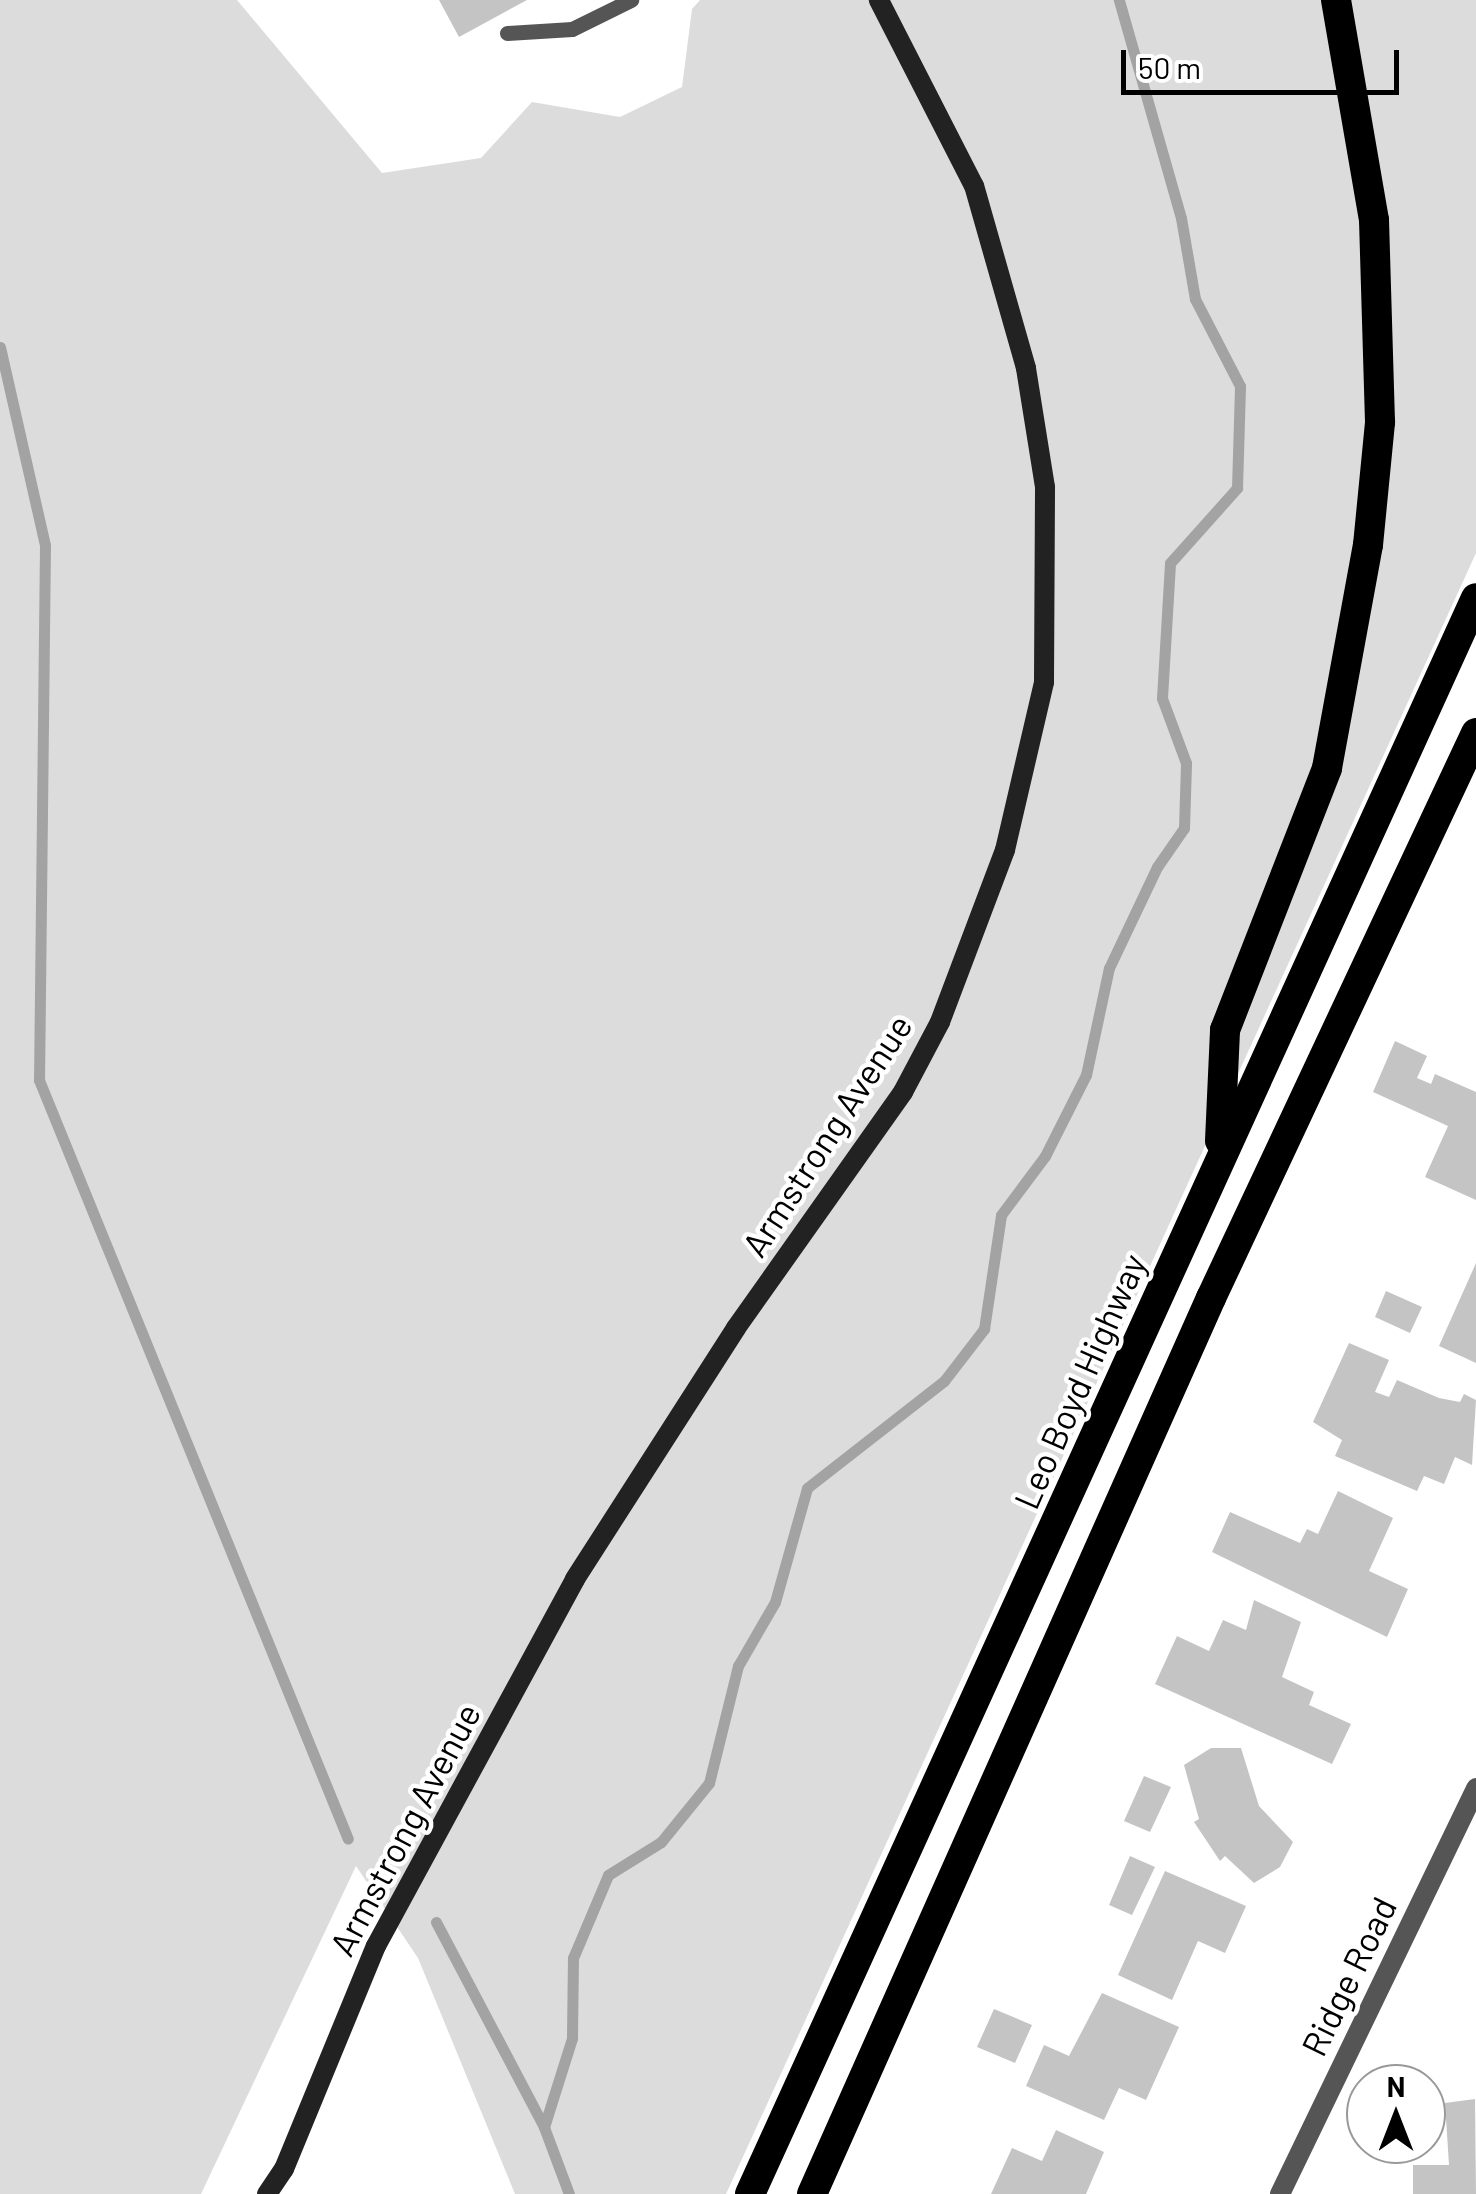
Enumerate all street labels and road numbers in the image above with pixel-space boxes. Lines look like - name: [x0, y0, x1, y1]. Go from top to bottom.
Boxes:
- street label: Armstrong Avenue: [732, 1006, 920, 1264]
- street label: Leo Boyd Highway: [1004, 1247, 1154, 1515]
- street label: Armstrong Avenue: [320, 1696, 488, 1962]
- street label: Ridge Road: [1292, 1890, 1404, 2062]

